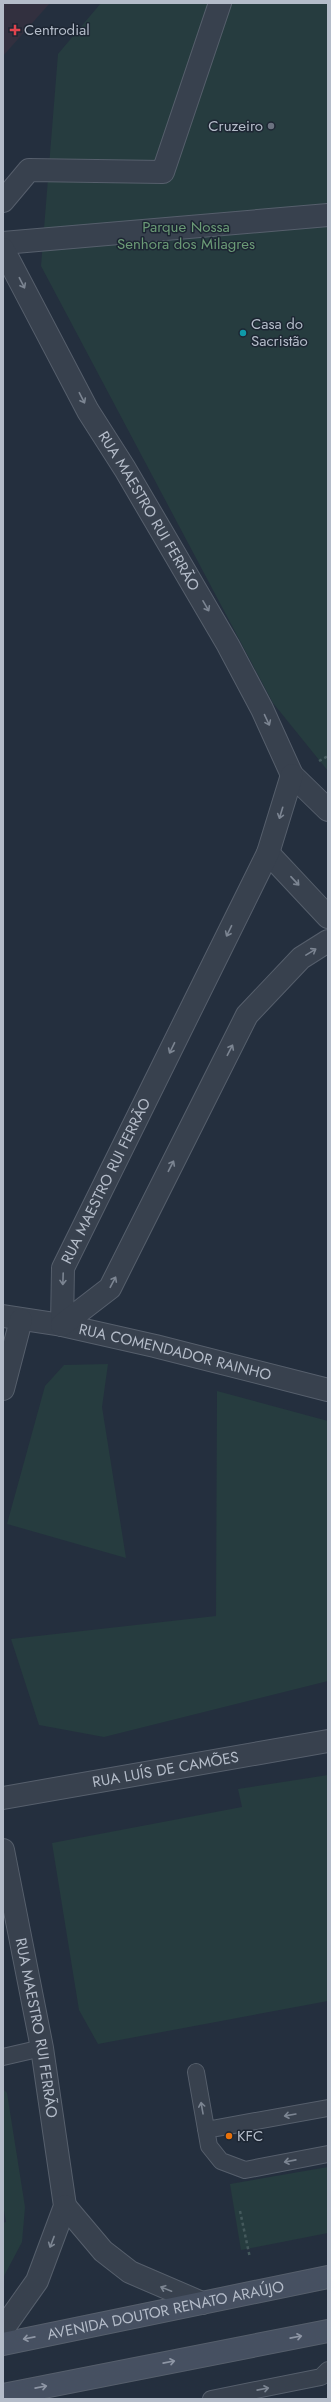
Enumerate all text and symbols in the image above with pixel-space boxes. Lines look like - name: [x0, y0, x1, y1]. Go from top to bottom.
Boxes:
- place label: Centrodial: [24, 19, 90, 41]
- marker: Centrodial: [9, 24, 21, 36]
- place label: Cruzeiro: [208, 115, 263, 137]
- marker: Cruzeiro: [266, 121, 276, 131]
- park label: Parque Nossa Senhora dos Milagres: [117, 216, 255, 255]
- one-way arrow: [19, 276, 26, 288]
- place label: Casa do Sacristão: [251, 313, 308, 352]
- marker: Casa do Sacristão: [238, 328, 248, 338]
- one-way arrow: [78, 392, 86, 404]
- street label: RUA MAESTRO RUI FERRÃO: [93, 427, 205, 595]
- one-way arrow: [202, 600, 210, 612]
- one-way arrow: [264, 714, 271, 726]
- one-way arrow: [277, 806, 284, 819]
- one-way arrow: [290, 876, 299, 887]
- one-way arrow: [225, 925, 232, 937]
- one-way arrow: [305, 947, 317, 955]
- one-way arrow: [168, 1042, 175, 1054]
- one-way arrow: [226, 1044, 234, 1056]
- street label: RUA MAESTRO RUI FERRÃO: [56, 1094, 156, 1268]
- one-way arrow: [168, 1161, 175, 1173]
- one-way arrow: [59, 1272, 67, 1285]
- one-way arrow: [109, 1277, 117, 1289]
- street label: RUA COMENDADOR RAINHO: [77, 1318, 274, 1386]
- street label: RUA LUÍS DE CAMÕES: [91, 1746, 240, 1793]
- street label: RUA MAESTRO RUI FERRÃO: [10, 1936, 63, 2119]
- one-way arrow: [198, 2101, 206, 2114]
- one-way arrow: [283, 2111, 296, 2119]
- place label: KFC: [237, 2125, 263, 2147]
- marker: KFC: [224, 2131, 234, 2141]
- one-way arrow: [284, 2158, 297, 2166]
- one-way arrow: [47, 2236, 55, 2248]
- street label: AVENIDA DOUTOR RENATO ARAÚJO: [45, 2275, 286, 2346]
- one-way arrow: [160, 2284, 172, 2292]
- one-way arrow: [289, 2332, 302, 2340]
- one-way arrow: [23, 2335, 36, 2343]
- one-way arrow: [162, 2358, 175, 2366]
- one-way arrow: [34, 2383, 47, 2391]
- one-way arrow: [256, 2384, 269, 2392]

